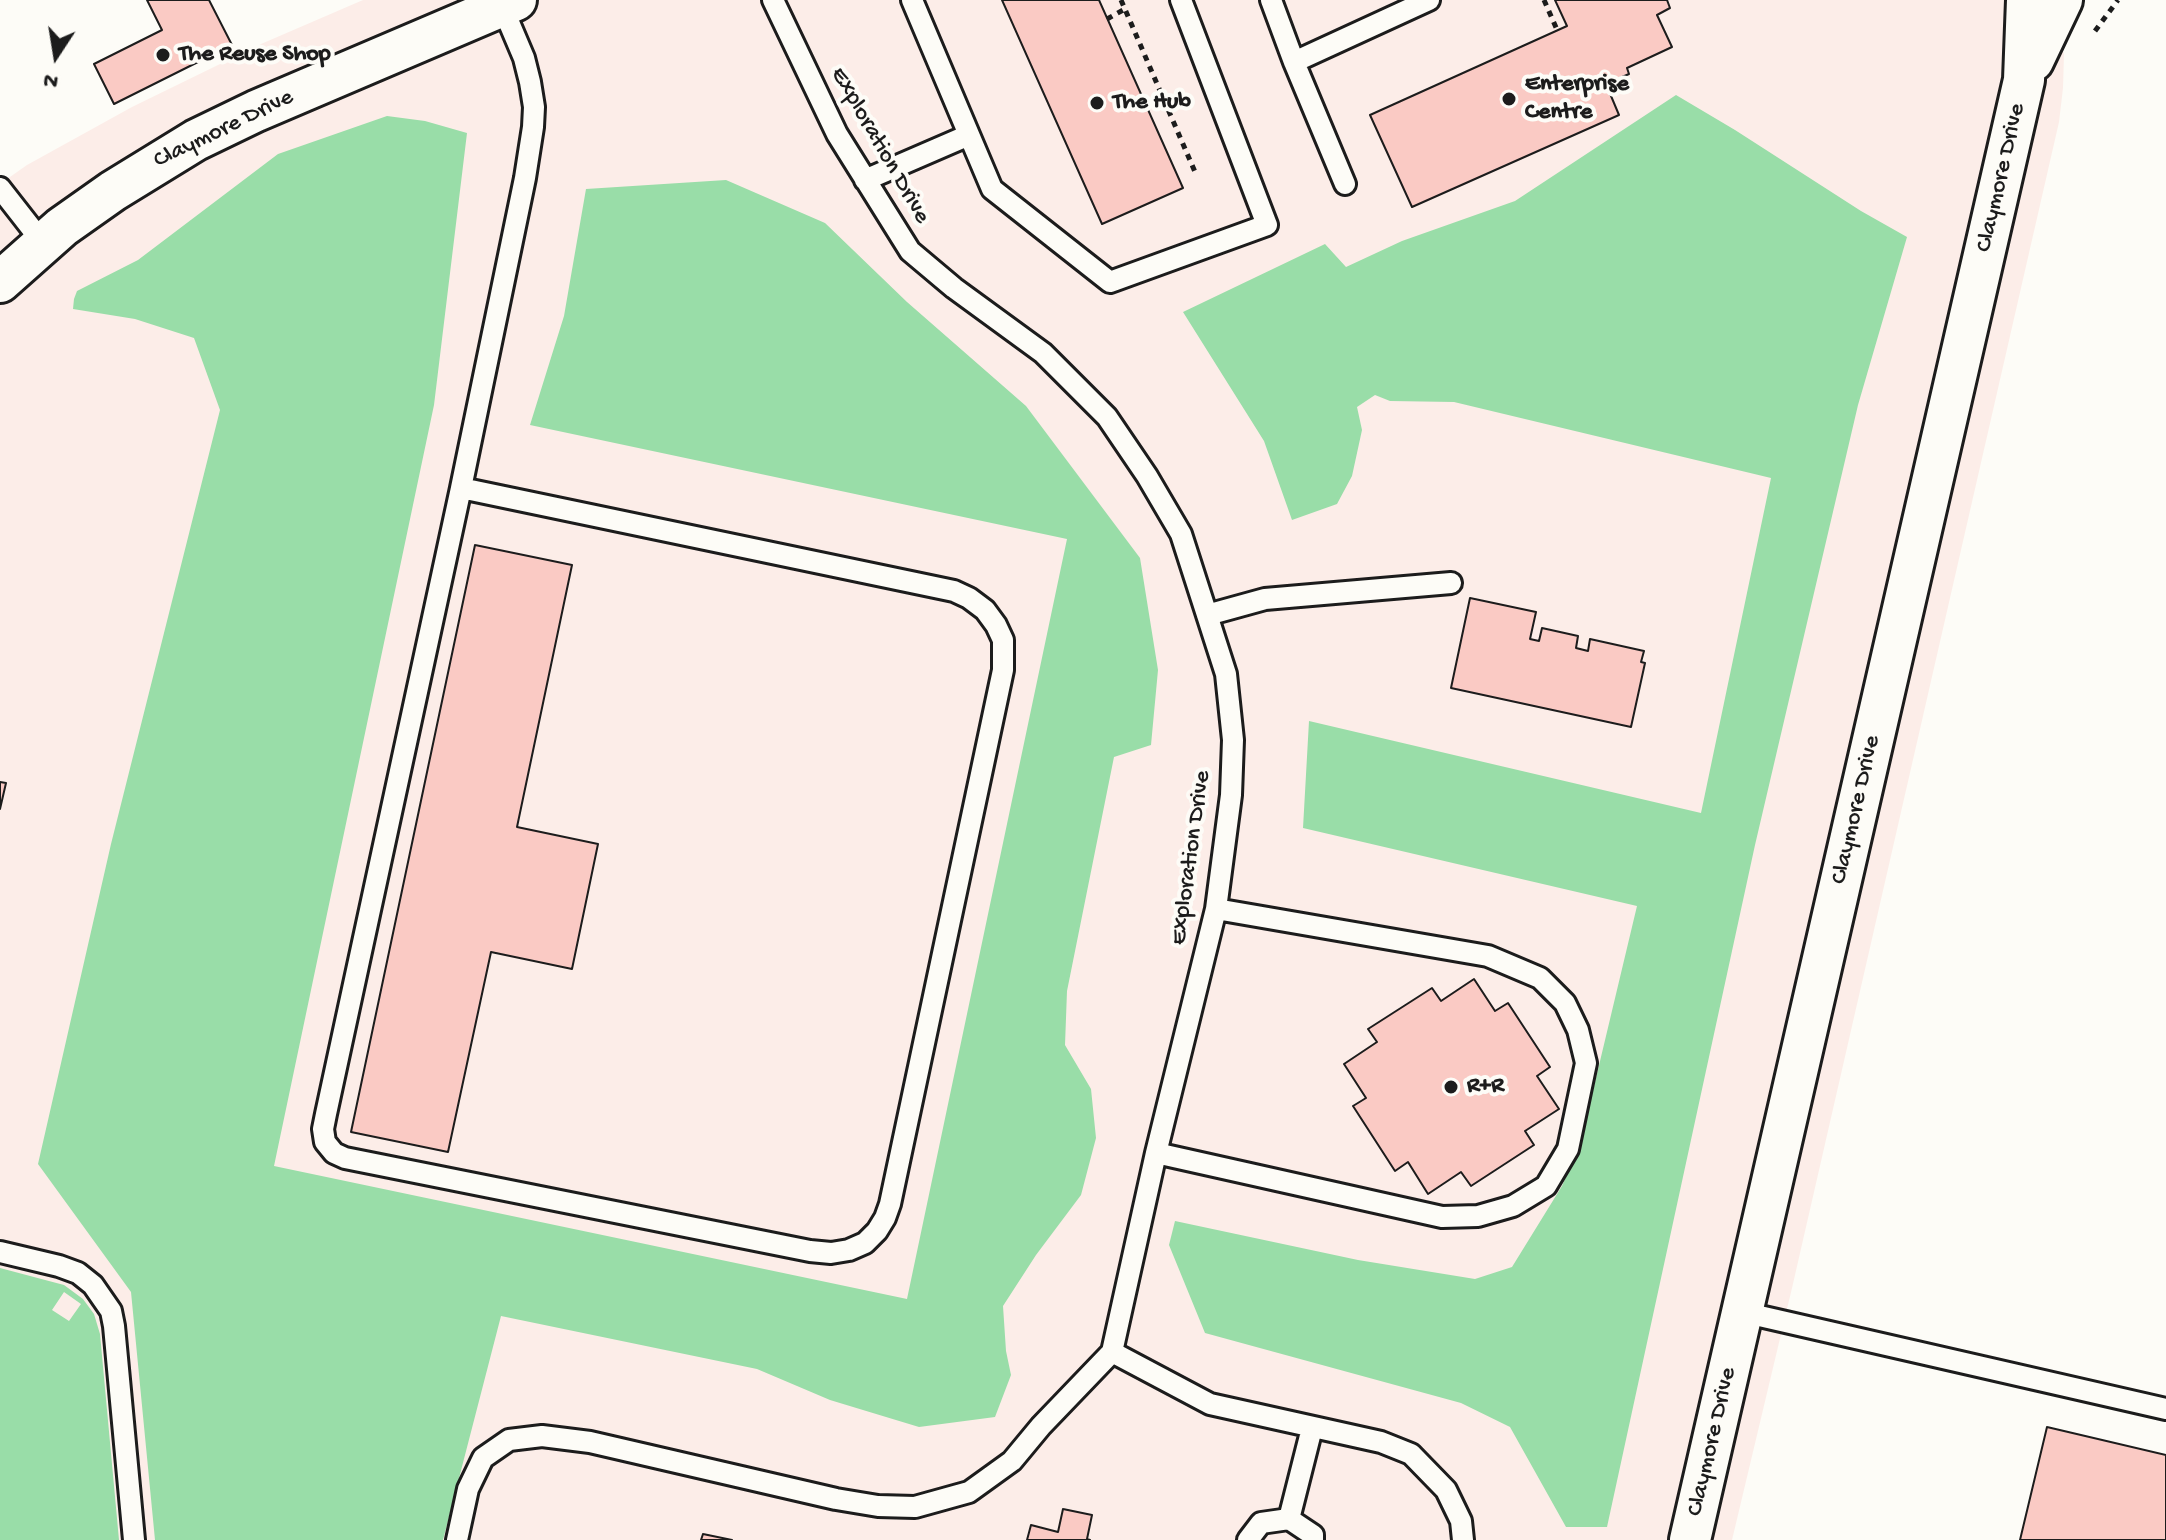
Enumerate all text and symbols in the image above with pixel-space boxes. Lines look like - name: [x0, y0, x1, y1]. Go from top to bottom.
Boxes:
- north arrow: [16, 16, 96, 96]
- place label: The Reuse Shop: [179, 41, 331, 69]
- marker: The Reuse Shop: [154, 46, 172, 64]
- street label: Exploration Drive: [823, 63, 935, 229]
- text: N: [41, 65, 61, 94]
- place label: Enterprise Centre: [1525, 71, 1629, 127]
- street label: Claymore Drive: [149, 84, 299, 176]
- place label: The Hub: [1113, 89, 1191, 117]
- marker: Enterprise Centre: [1500, 90, 1518, 108]
- marker: The Hub: [1088, 94, 1106, 112]
- street label: Claymore Drive: [1971, 101, 2033, 255]
- street label: Claymore Drive: [1826, 733, 1888, 887]
- street label: Exploration Drive: [1166, 769, 1218, 947]
- place label: R+R: [1467, 1073, 1504, 1101]
- marker: R+R: [1442, 1078, 1460, 1096]
- street label: Claymore Drive: [1682, 1365, 1744, 1519]

